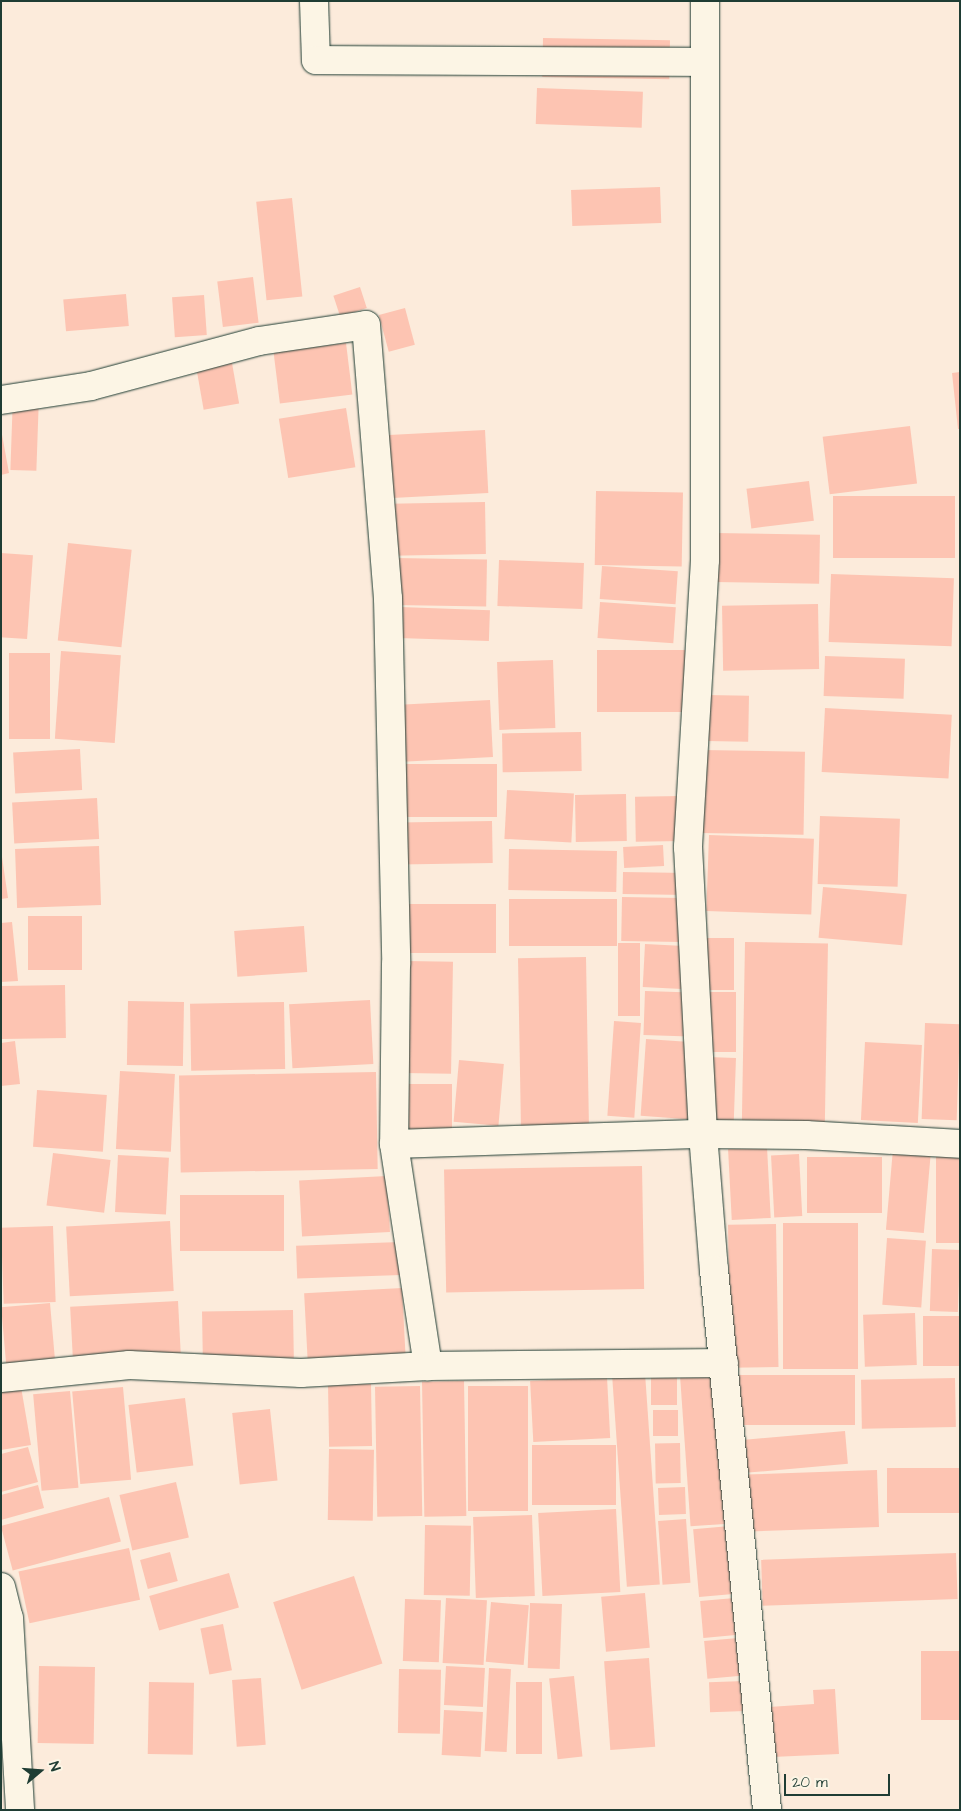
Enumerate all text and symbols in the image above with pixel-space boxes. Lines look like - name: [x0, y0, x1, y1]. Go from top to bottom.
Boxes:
- north arrow: [15, 1746, 65, 1796]
- text: N: [43, 1759, 65, 1774]
- scale bar: [786, 1764, 892, 1796]
- text: 20 m: [792, 1772, 828, 1793]

